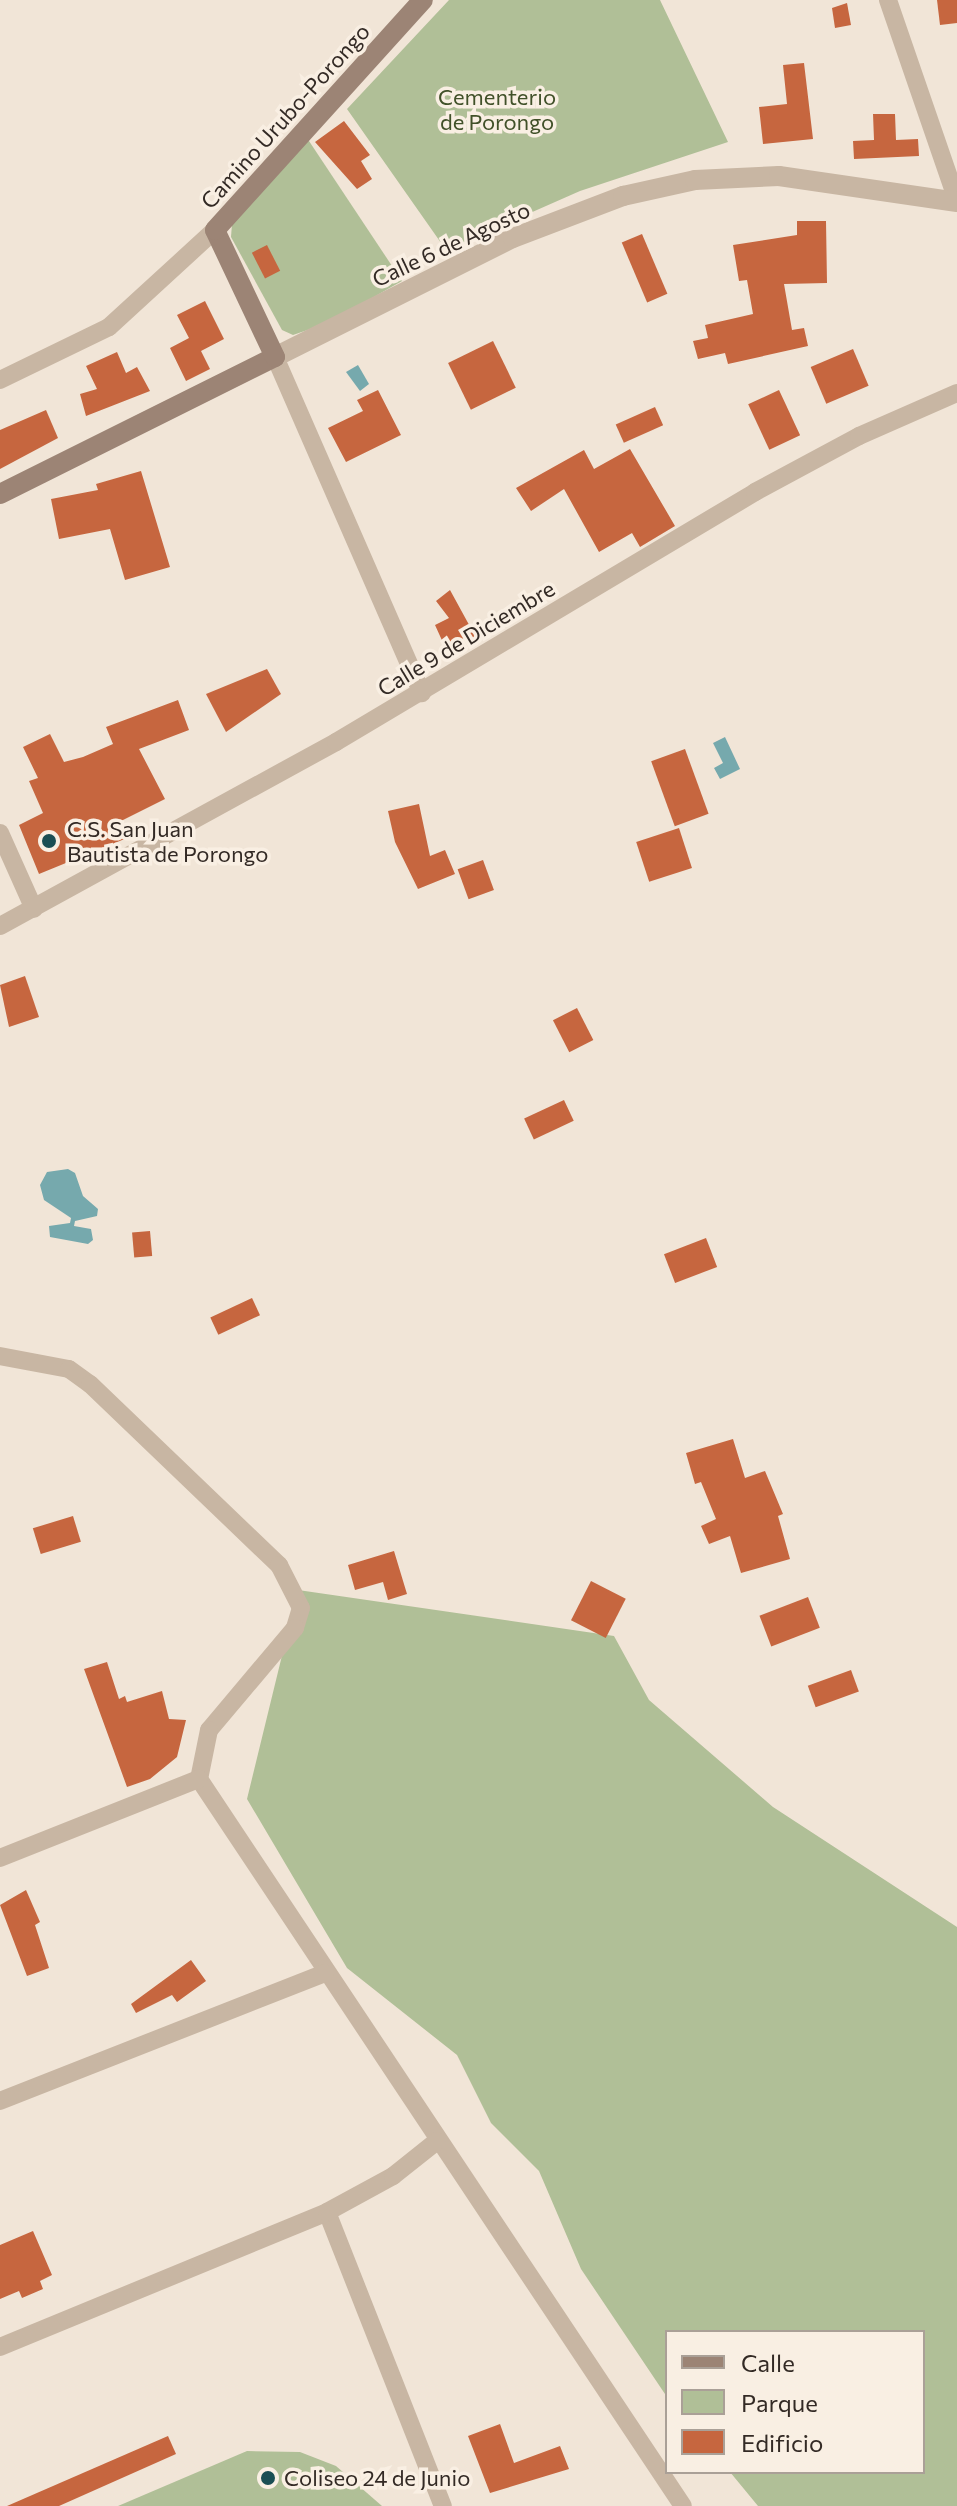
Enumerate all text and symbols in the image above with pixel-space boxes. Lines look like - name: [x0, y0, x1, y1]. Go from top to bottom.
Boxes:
- street label: Camino Urubo-Porongo: [195, 18, 375, 214]
- park label: Cementerio de Porongo: [438, 83, 556, 134]
- street label: Calle 6 de Agosto: [368, 196, 534, 292]
- street label: Calle 9 de Diciembre: [373, 575, 559, 701]
- place label: C.S. San Juan Bautista de Porongo: [67, 815, 268, 866]
- marker: C.S. San Juan Bautista de Porongo: [38, 830, 60, 852]
- legend: [665, 2330, 925, 2474]
- text: Calle: [741, 2348, 795, 2377]
- text: Parque: [741, 2388, 818, 2417]
- text: Edificio: [741, 2428, 823, 2457]
- place label: Coliseo 24 de Junio: [284, 2465, 470, 2491]
- marker: Coliseo 24 de Junio: [259, 2469, 277, 2487]

